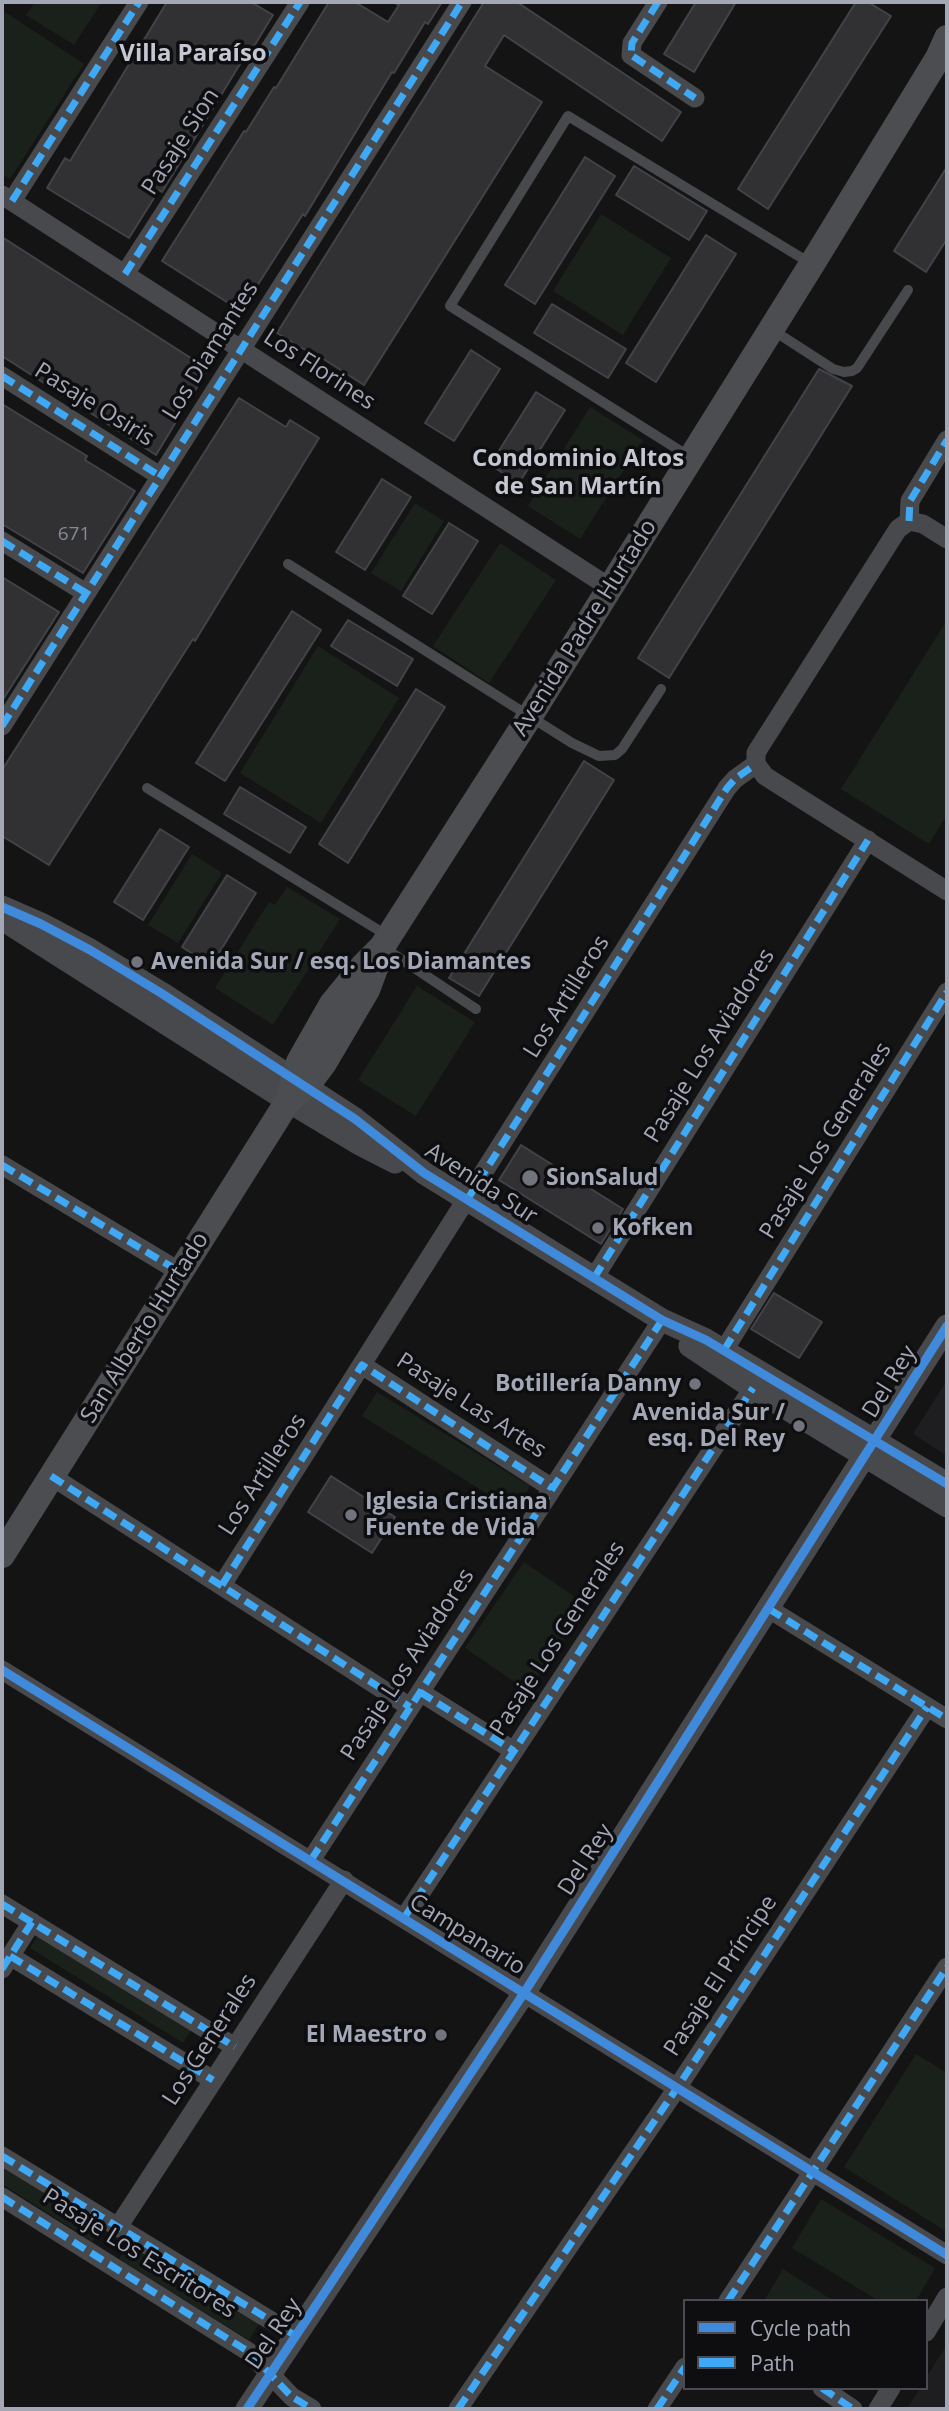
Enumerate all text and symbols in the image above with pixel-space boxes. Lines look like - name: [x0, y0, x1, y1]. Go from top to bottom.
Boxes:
- district label: Villa Paraíso: [119, 40, 267, 68]
- street label: Pasaje Sion: [136, 84, 226, 200]
- street label: Los Diamantes: [157, 277, 265, 425]
- street label: Los Florines: [258, 324, 380, 416]
- street label: Pasaje Osiris: [29, 357, 159, 453]
- district label: Condominio Altos de San Martín: [472, 445, 684, 501]
- street label: Avenida Padre Hurtado: [507, 515, 663, 741]
- house number: 671: [58, 524, 90, 546]
- street label: Los Artilleros: [518, 931, 616, 1063]
- street label: Pasaje Los Aviadores: [639, 944, 781, 1148]
- place label: Avenida Sur / esq. Los Diamantes: [151, 948, 531, 976]
- marker: Avenida Sur / esq. Los Diamantes: [129, 954, 145, 970]
- street label: Pasaje Los Generales: [754, 1038, 898, 1244]
- street label: Avenida Sur: [420, 1138, 542, 1230]
- place label: SionSalud: [546, 1164, 658, 1192]
- marker: SionSalud: [520, 1168, 540, 1188]
- place label: Kofken: [612, 1214, 693, 1242]
- marker: Kofken: [590, 1220, 606, 1236]
- street label: San Alberto Hurtado: [75, 1228, 215, 1428]
- street label: Del Rey: [857, 1341, 923, 1423]
- street label: Pasaje Las Artes: [391, 1347, 551, 1465]
- place label: Botillería Danny: [495, 1370, 681, 1398]
- marker: Botillería Danny: [687, 1376, 703, 1392]
- place label: Avenida Sur / esq. Del Rey: [632, 1399, 785, 1453]
- street label: Los Artilleros: [213, 1409, 313, 1541]
- marker: Avenida Sur / esq. Del Rey: [791, 1418, 807, 1434]
- place label: Iglesia Cristiana Fuente de Vida: [365, 1488, 548, 1542]
- marker: Iglesia Cristiana Fuente de Vida: [343, 1507, 359, 1523]
- street label: Pasaje Los Generales: [485, 1537, 631, 1741]
- street label: Pasaje Los Aviadores: [336, 1564, 480, 1766]
- street label: Del Rey: [553, 1819, 619, 1901]
- street label: Campanario: [404, 1888, 530, 1982]
- street label: Pasaje El Príncipe: [659, 1890, 783, 2062]
- street label: Los Generales: [157, 1969, 263, 2111]
- place label: El Maestro: [306, 2021, 427, 2049]
- marker: El Maestro: [433, 2027, 449, 2043]
- street label: Pasaje Los Escritores: [37, 2183, 241, 2325]
- street label: Del Rey: [240, 2293, 308, 2375]
- legend: [683, 2299, 928, 2390]
- text: Cycle path: [750, 2314, 851, 2342]
- text: Path: [750, 2349, 795, 2377]

